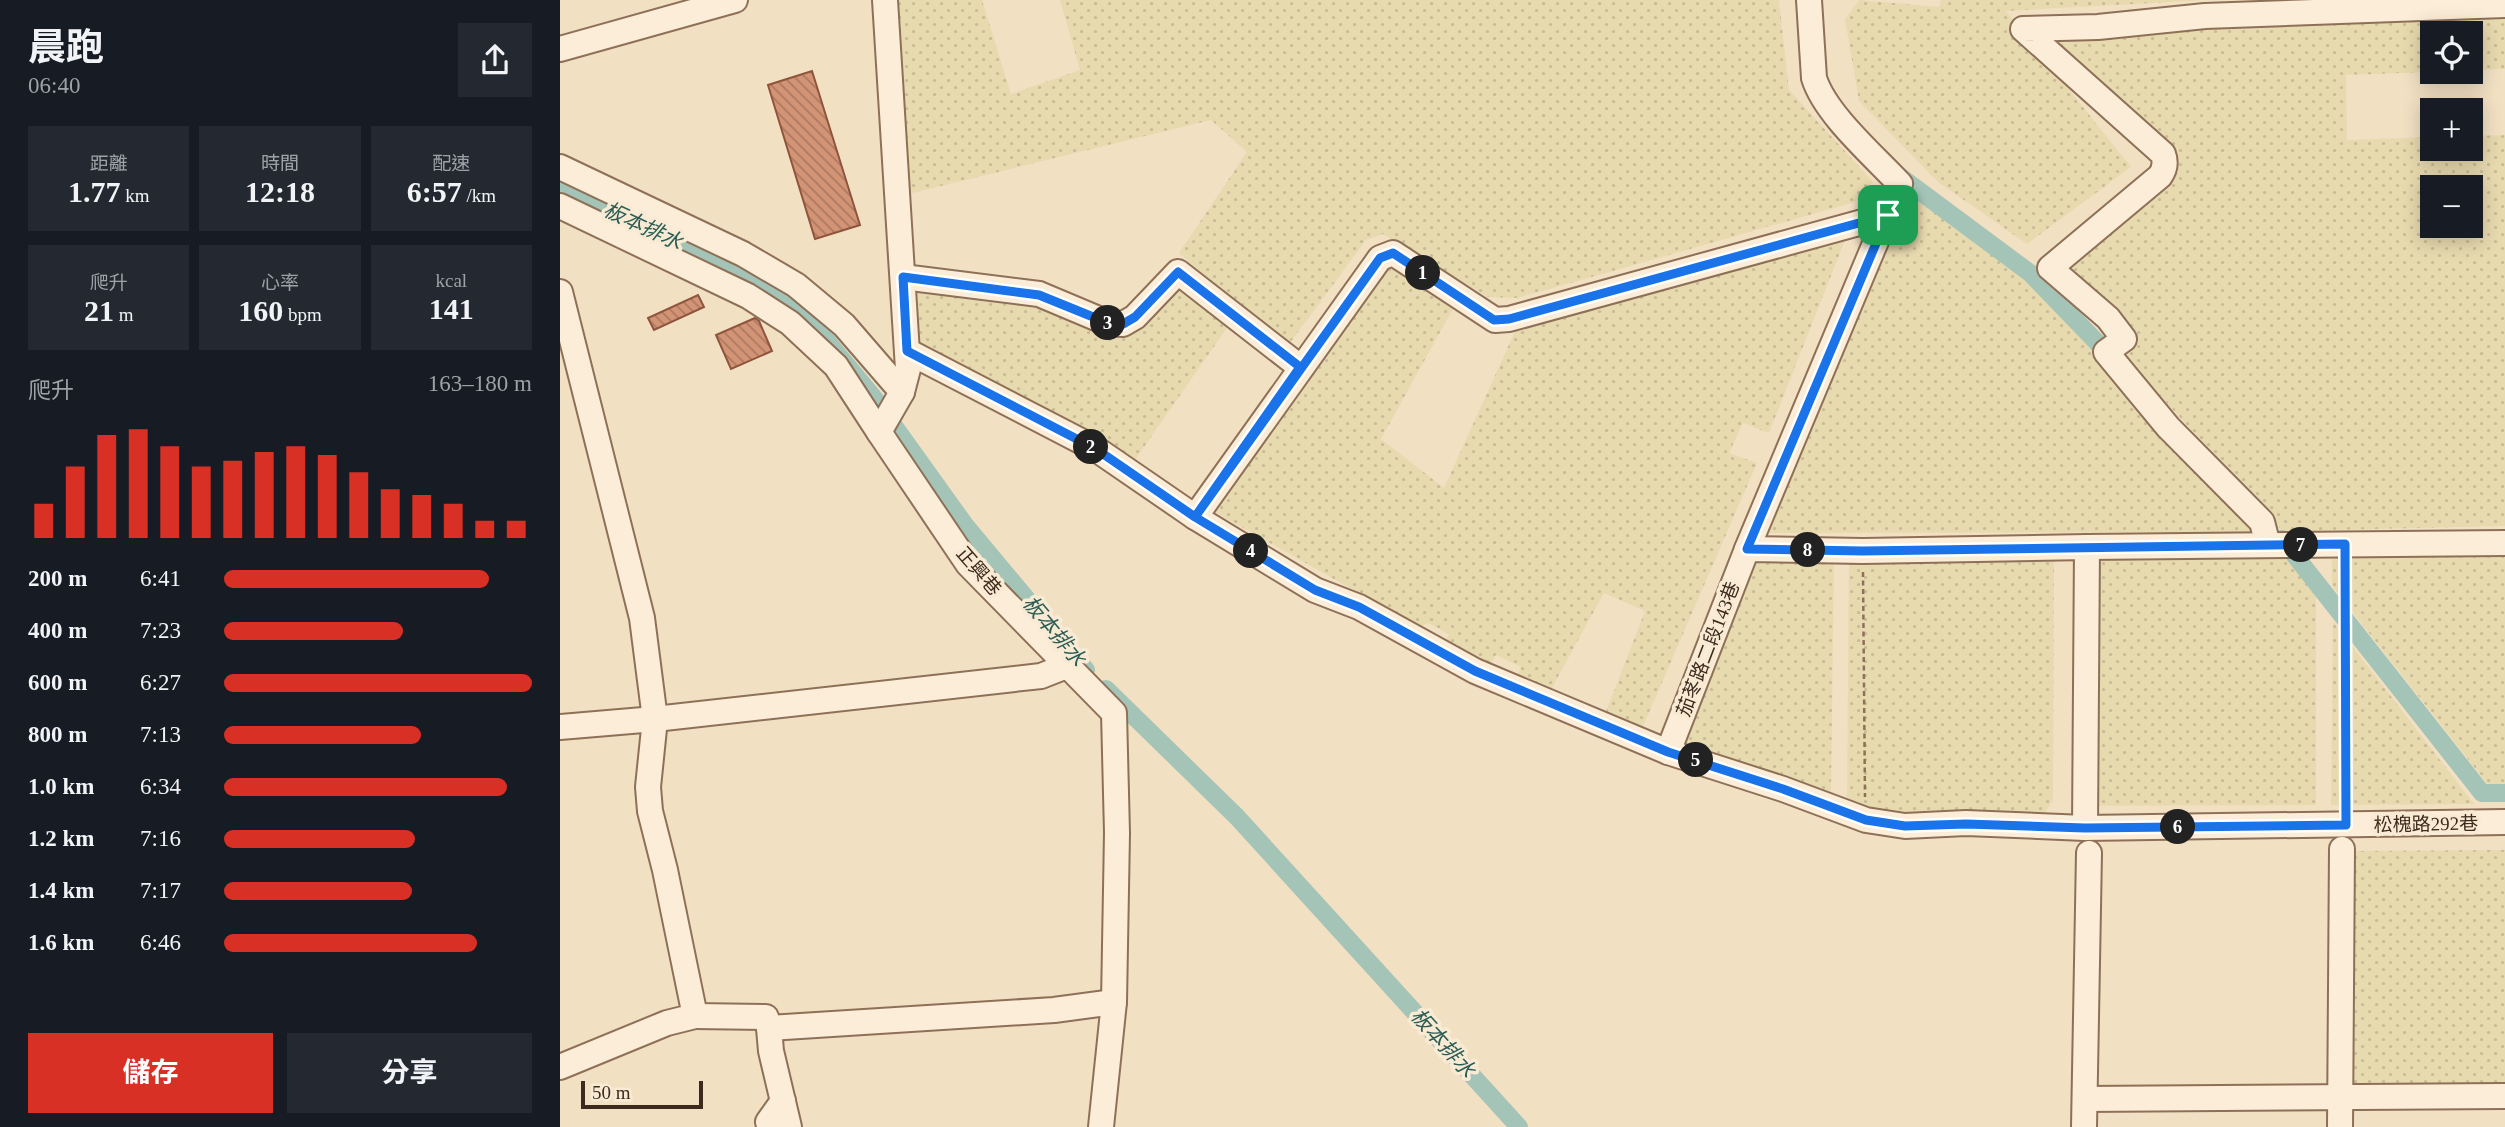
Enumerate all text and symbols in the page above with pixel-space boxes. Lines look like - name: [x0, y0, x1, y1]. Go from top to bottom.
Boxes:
- map controls: [2420, 21, 2483, 238]
- button: locate: [2420, 21, 2483, 84]
- button: share: [458, 23, 532, 97]
- text: 晨跑: [28, 26, 104, 68]
- text: 06:40: [28, 73, 80, 98]
- button: +: [2420, 98, 2483, 161]
- text: 距離: [90, 153, 128, 174]
- text: 時間: [261, 153, 299, 174]
- text: 配速: [432, 153, 470, 174]
- text: 1.77: [68, 175, 120, 208]
- text: 12:18: [245, 175, 315, 208]
- text: 6:57: [407, 175, 462, 208]
- button: −: [2420, 175, 2483, 238]
- text: km: [120, 185, 149, 206]
- text: /km: [462, 185, 496, 206]
- pin: [1858, 185, 1918, 245]
- icon: arrive: [1869, 196, 1907, 234]
- water label: 板本排水: [600, 197, 687, 255]
- pin: 1: [1406, 256, 1440, 290]
- text: 1: [1418, 262, 1427, 283]
- text: kcal: [435, 270, 467, 291]
- text: 爬升: [90, 272, 128, 293]
- text: 心率: [261, 272, 299, 293]
- text: 141: [429, 292, 474, 325]
- text: 21: [84, 294, 114, 327]
- text: 160: [238, 294, 283, 327]
- text: m: [114, 304, 133, 325]
- text: bpm: [283, 304, 322, 325]
- pin: 3: [1090, 306, 1126, 340]
- text: 3: [1103, 312, 1112, 333]
- text: 163–180 m: [428, 371, 532, 396]
- text: 爬升: [28, 378, 74, 403]
- pin: 2: [1074, 430, 1108, 464]
- text: 2: [1086, 436, 1095, 457]
- pin: 7: [2284, 528, 2318, 562]
- pin: 8: [1790, 532, 1826, 568]
- pin: 4: [1234, 534, 1268, 568]
- text: 7: [2296, 534, 2305, 555]
- text: 8: [1803, 539, 1812, 560]
- text: 4: [1246, 540, 1255, 561]
- street label: 正興巷: [952, 543, 1006, 599]
- text: 200 m: [28, 566, 87, 591]
- text: 6:41: [140, 566, 181, 591]
- street label: 茄苳路二段143巷: [1673, 579, 1743, 719]
- water label: 板本排水: [1018, 591, 1091, 672]
- text: 400 m: [28, 618, 87, 643]
- text: 7:23: [140, 618, 181, 643]
- text: 600 m: [28, 670, 87, 695]
- text: 6:27: [140, 670, 181, 695]
- text: 800 m: [28, 722, 87, 747]
- text: 7:13: [140, 722, 181, 747]
- pin: 5: [1678, 742, 1714, 778]
- text: 5: [1691, 749, 1700, 770]
- text: 1.0 km: [28, 774, 94, 799]
- text: 6:34: [140, 774, 181, 799]
- pin: 6: [2160, 810, 2196, 844]
- street label: 松槐路292巷: [2374, 813, 2478, 835]
- text: 6: [2173, 816, 2182, 837]
- text: 1.2 km: [28, 826, 94, 851]
- text: 7:16: [140, 826, 181, 851]
- text: 1.4 km: [28, 878, 94, 903]
- text: 7:17: [140, 878, 181, 903]
- text: 1.6 km: [28, 930, 94, 955]
- text: 6:46: [140, 930, 181, 955]
- water label: 板本排水: [1406, 1004, 1481, 1083]
- button: 儲存: [28, 1033, 273, 1113]
- button: 分享: [287, 1033, 532, 1113]
- scale bar: [581, 1078, 704, 1110]
- text: 50 m: [592, 1082, 631, 1103]

